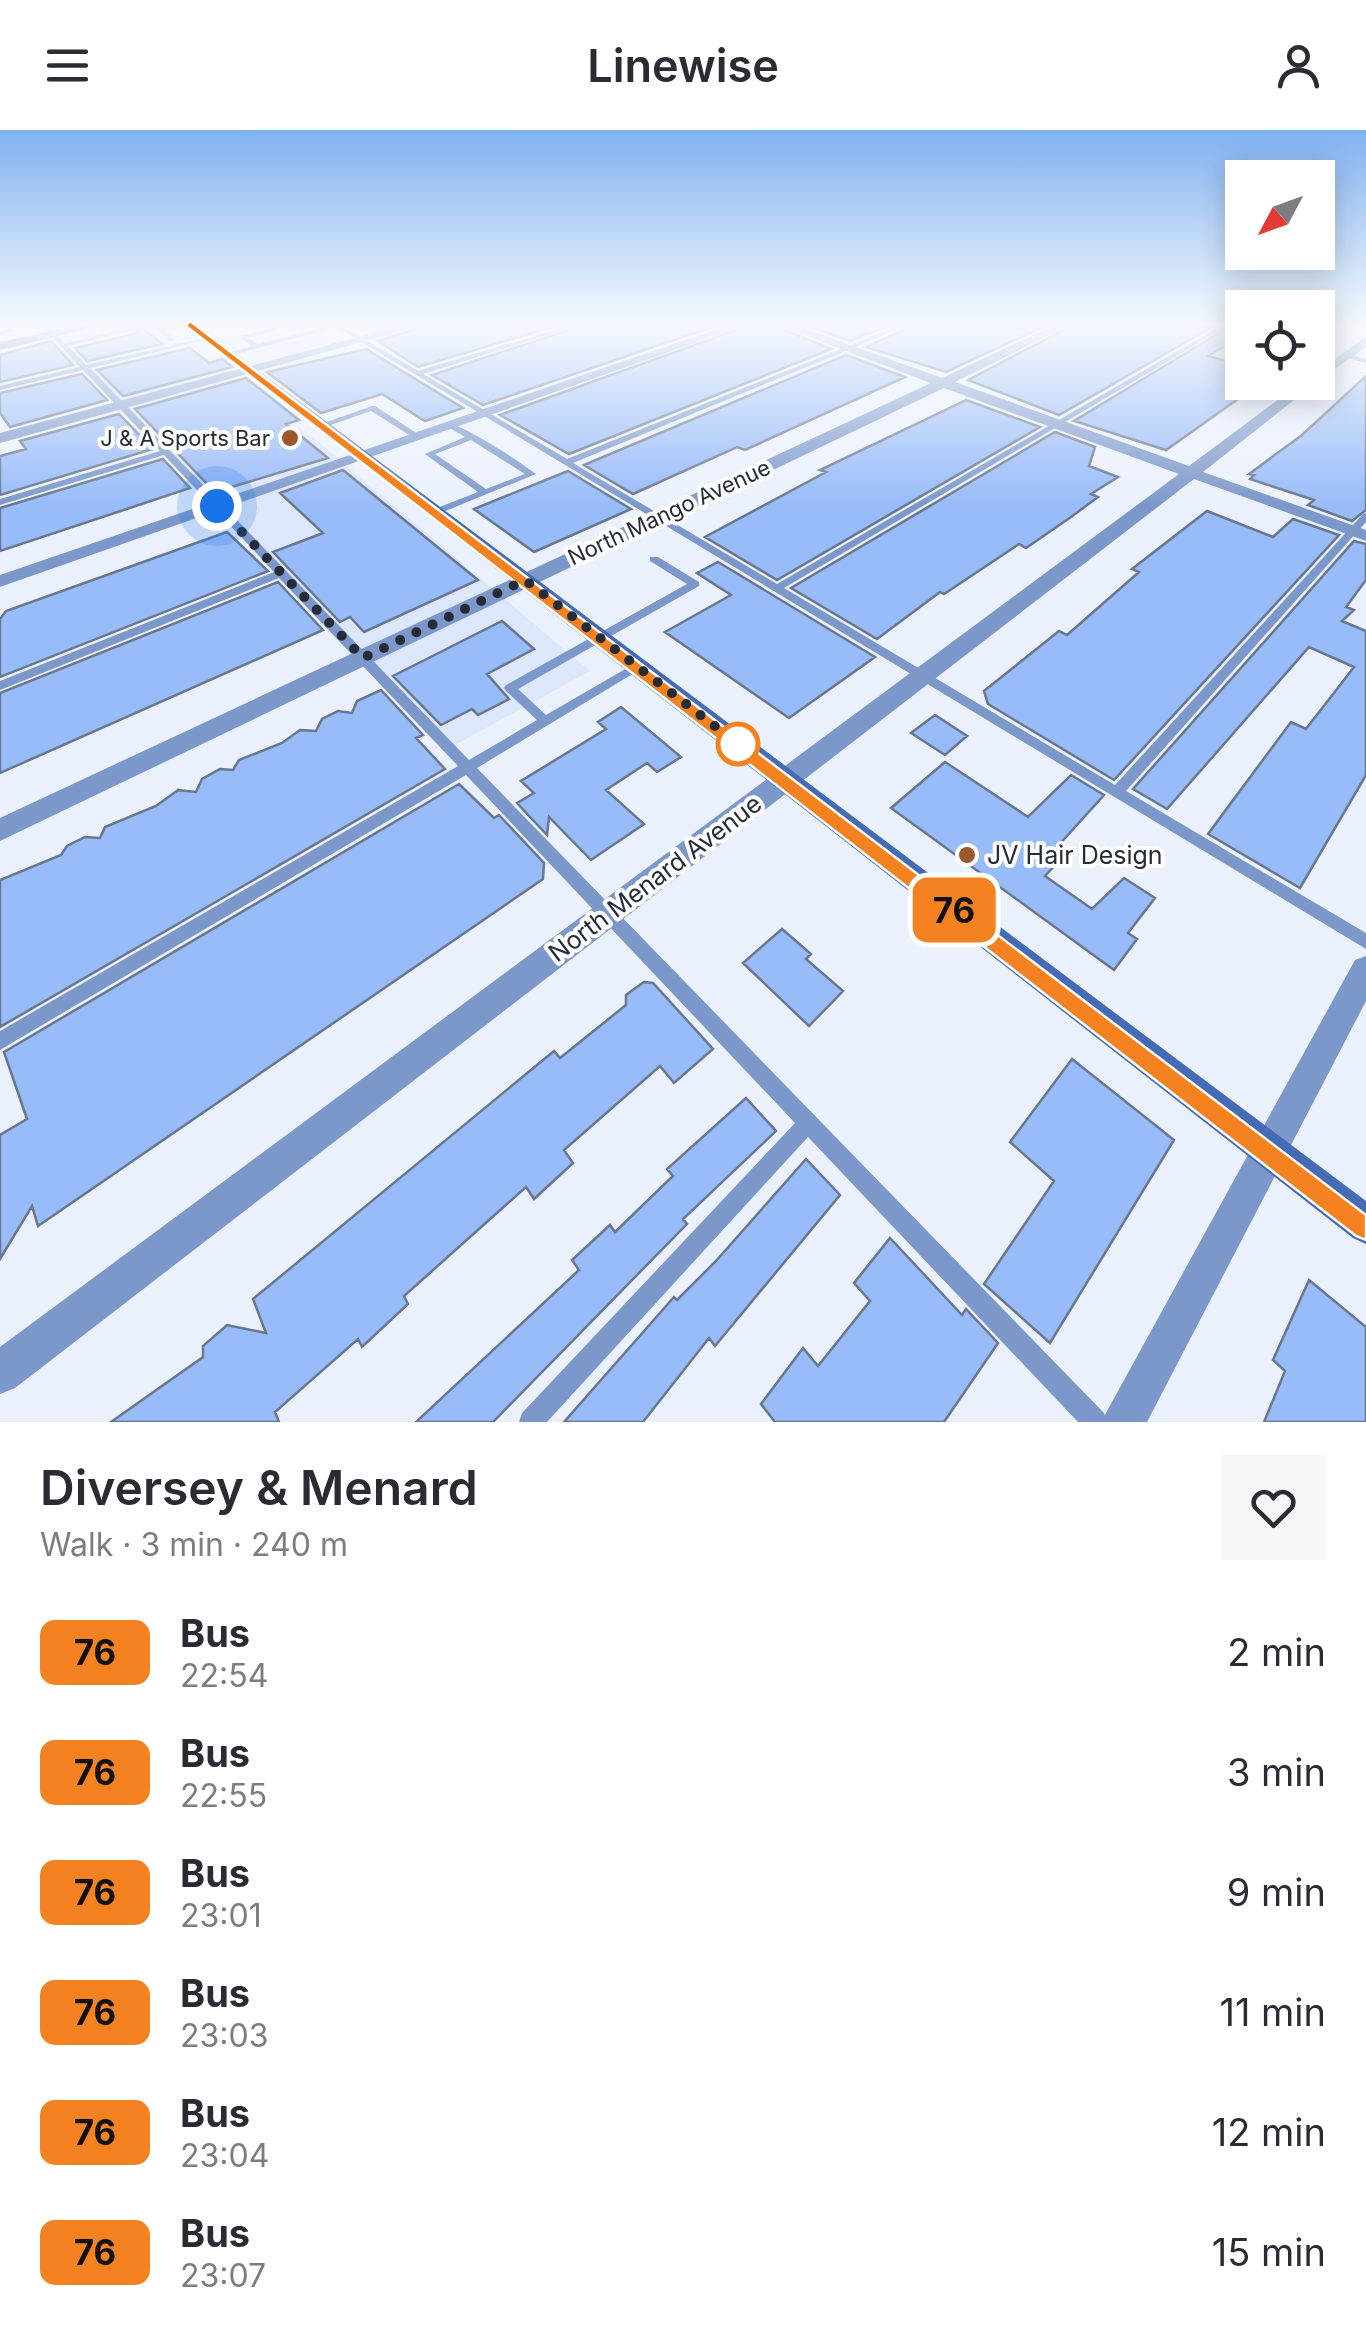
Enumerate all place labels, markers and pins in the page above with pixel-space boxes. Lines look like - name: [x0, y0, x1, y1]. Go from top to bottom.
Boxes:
- place label: J & A Sports Bar: [100, 425, 270, 451]
- marker: J & A Sports Bar: [279, 427, 301, 449]
- unlabelled marker: [717, 723, 759, 765]
- place label: JV Hair Design: [987, 840, 1163, 870]
- marker: JV Hair Design: [956, 844, 978, 866]

